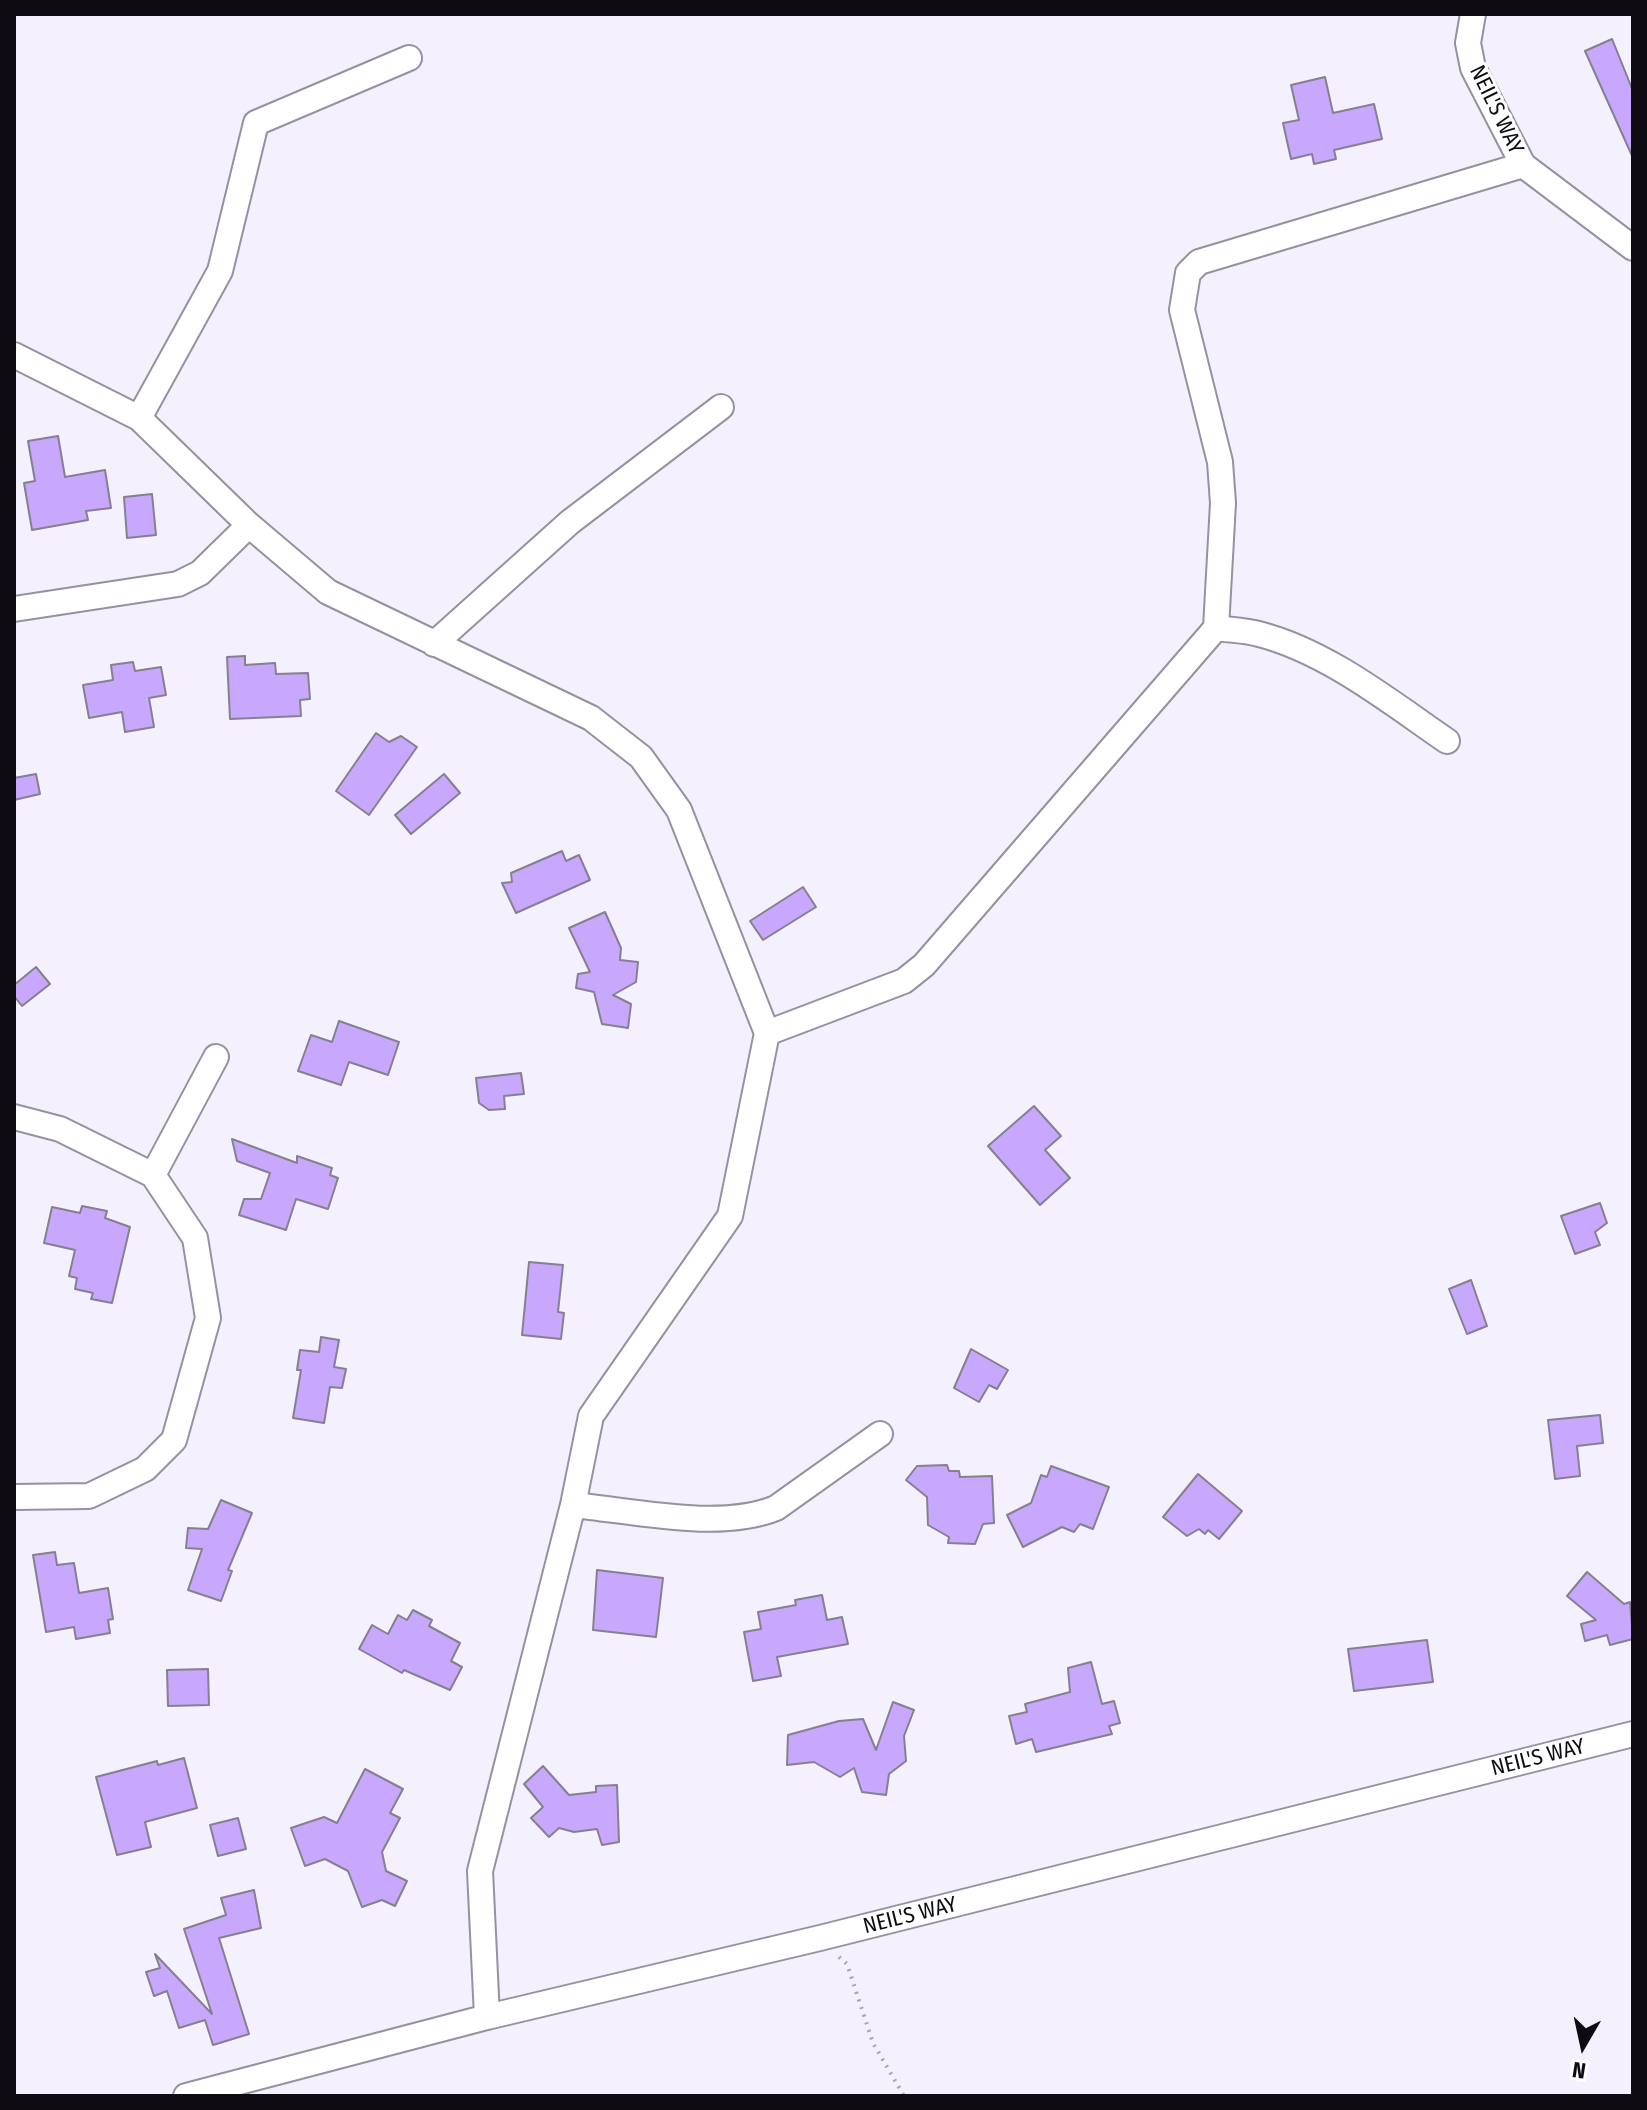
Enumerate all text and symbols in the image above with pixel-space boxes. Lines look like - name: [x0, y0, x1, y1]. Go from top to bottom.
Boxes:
- street label: NEIL'S WAY: [1463, 61, 1529, 159]
- street label: NEIL'S WAY: [1489, 1734, 1587, 1782]
- street label: NEIL'S WAY: [861, 1892, 959, 1940]
- north arrow: [1543, 2006, 1623, 2086]
- text: N: [1571, 2056, 1588, 2085]

